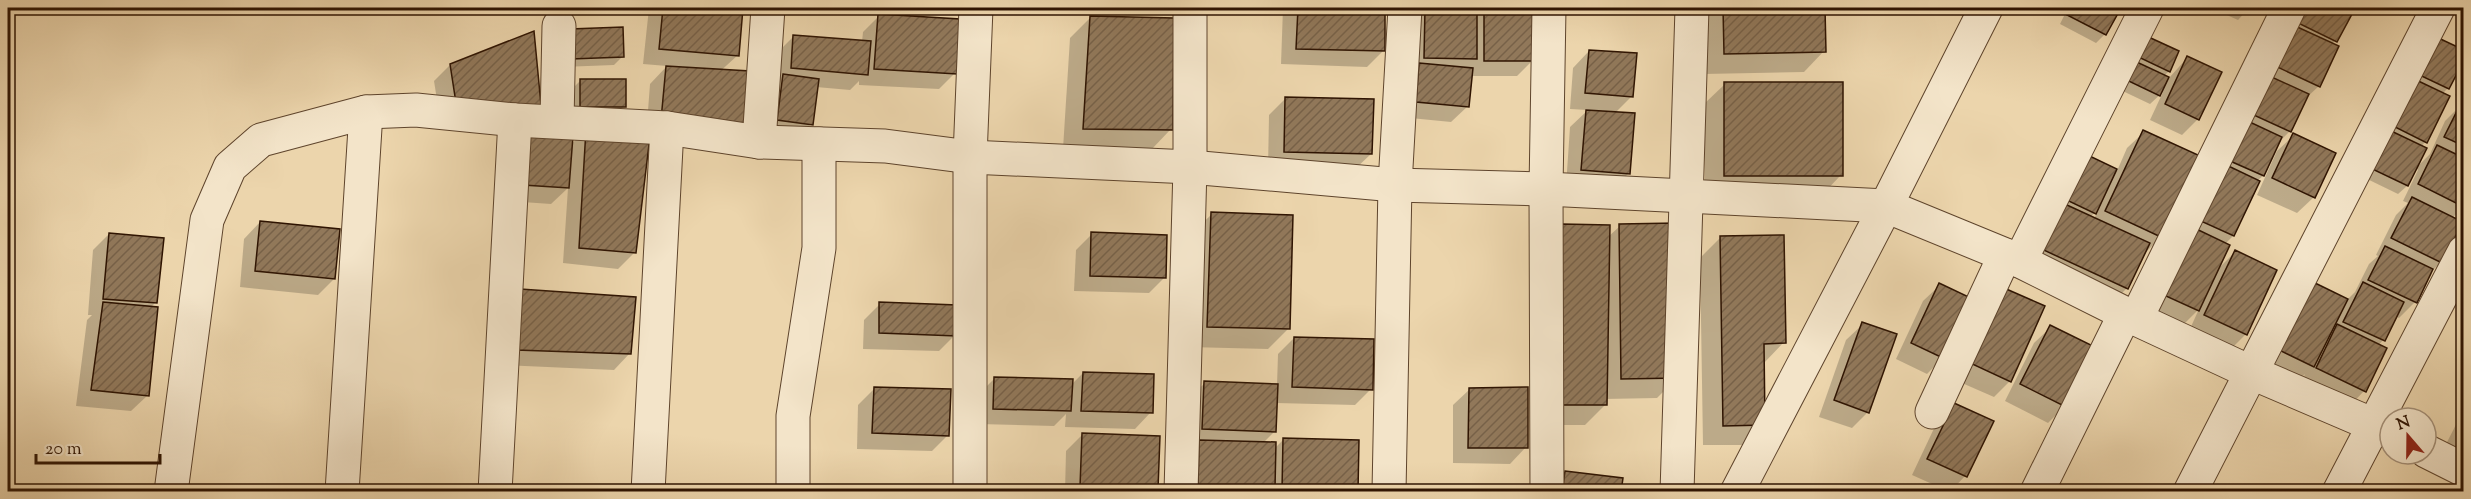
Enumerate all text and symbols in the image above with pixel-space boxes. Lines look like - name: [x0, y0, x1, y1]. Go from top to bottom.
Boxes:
- north arrow: [2378, 406, 2438, 466]
- text: N: [2394, 411, 2414, 437]
- scale bar: [36, 427, 160, 465]
- text: 20 m: [45, 437, 82, 463]

